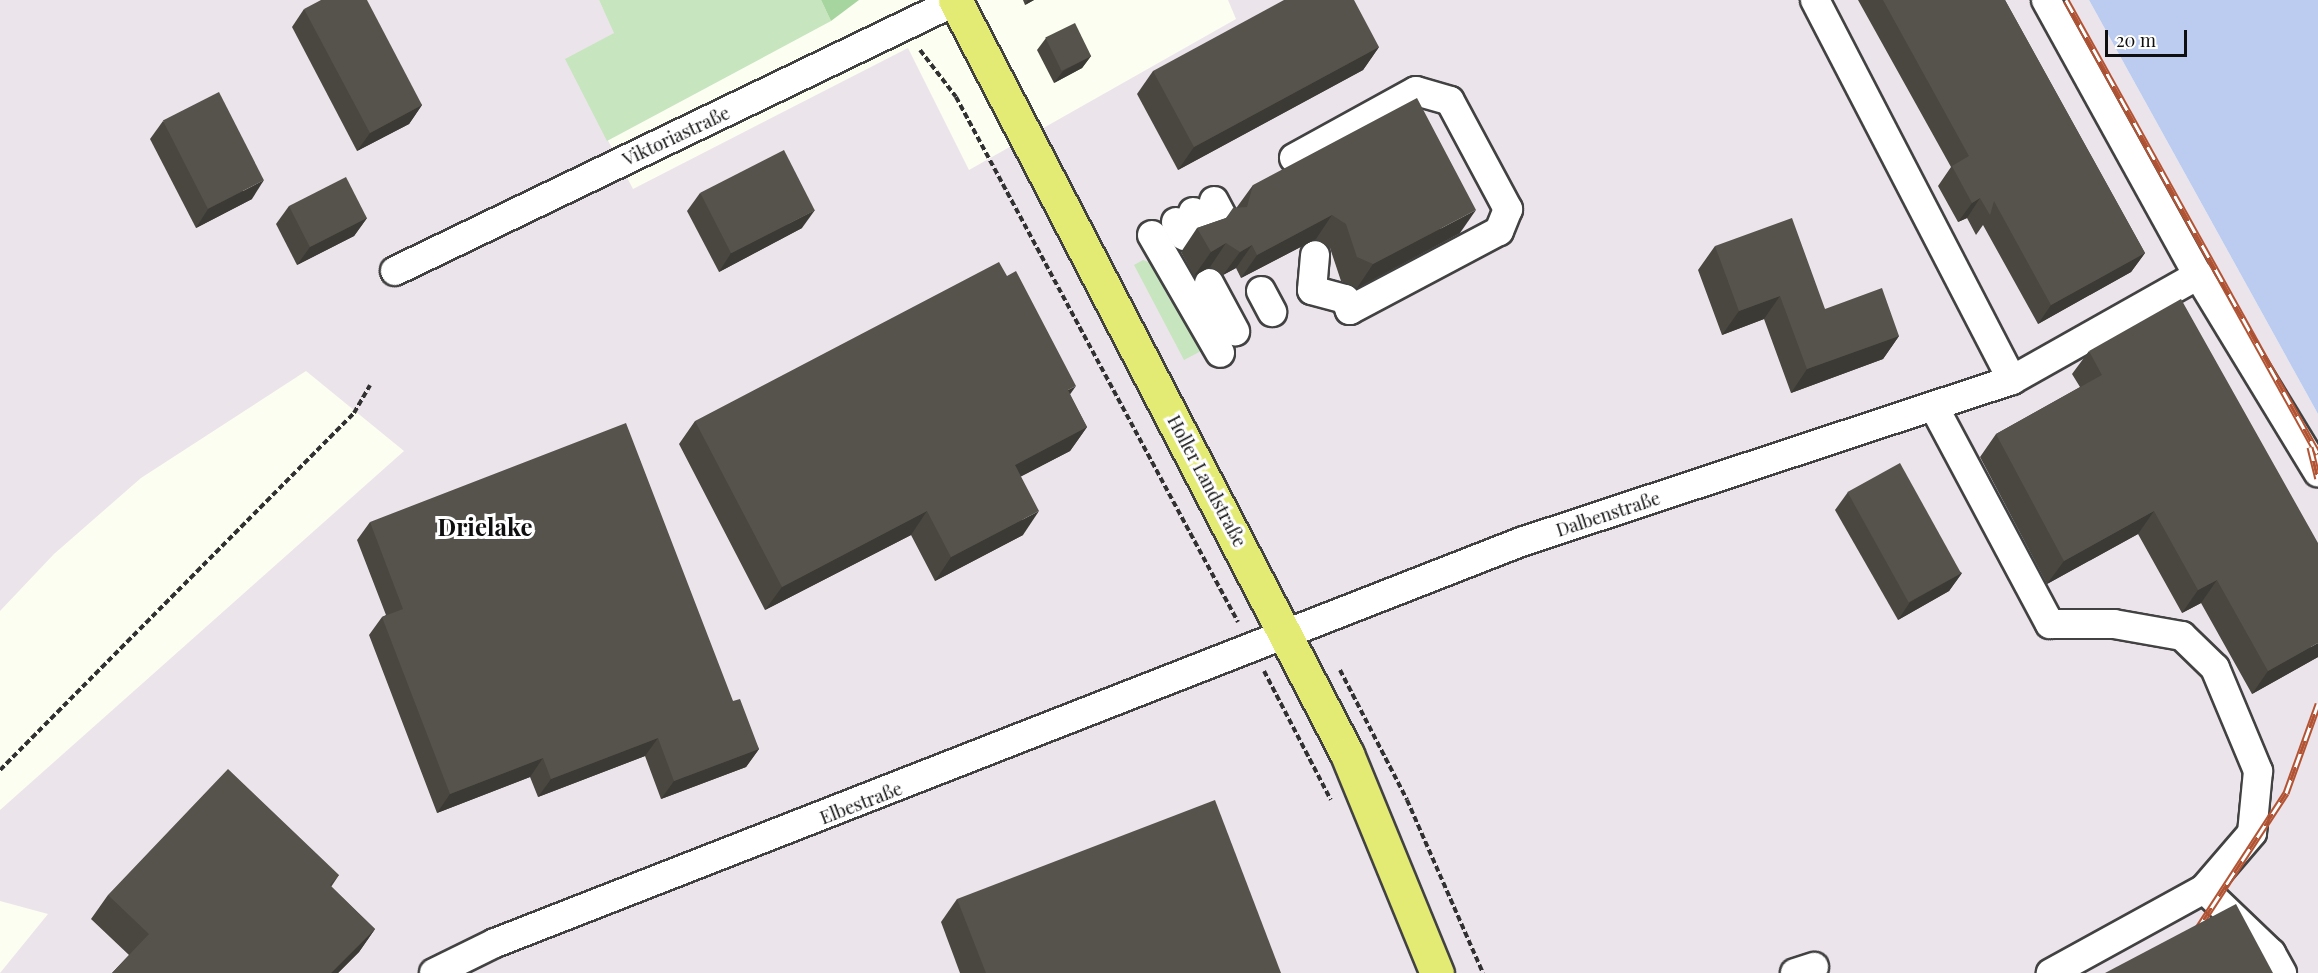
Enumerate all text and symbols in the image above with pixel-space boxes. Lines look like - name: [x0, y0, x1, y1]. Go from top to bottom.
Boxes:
- scale bar: [2108, 18, 2190, 56]
- text: 20 m: [2116, 28, 2156, 52]
- street label: Viktoriastraße: [619, 102, 733, 170]
- street label: Holler Landstraße: [1163, 411, 1251, 551]
- street label: Dalbenstraße: [1553, 487, 1663, 541]
- district label: Drielake: [438, 513, 532, 541]
- street label: Elbestraße: [817, 777, 905, 829]

